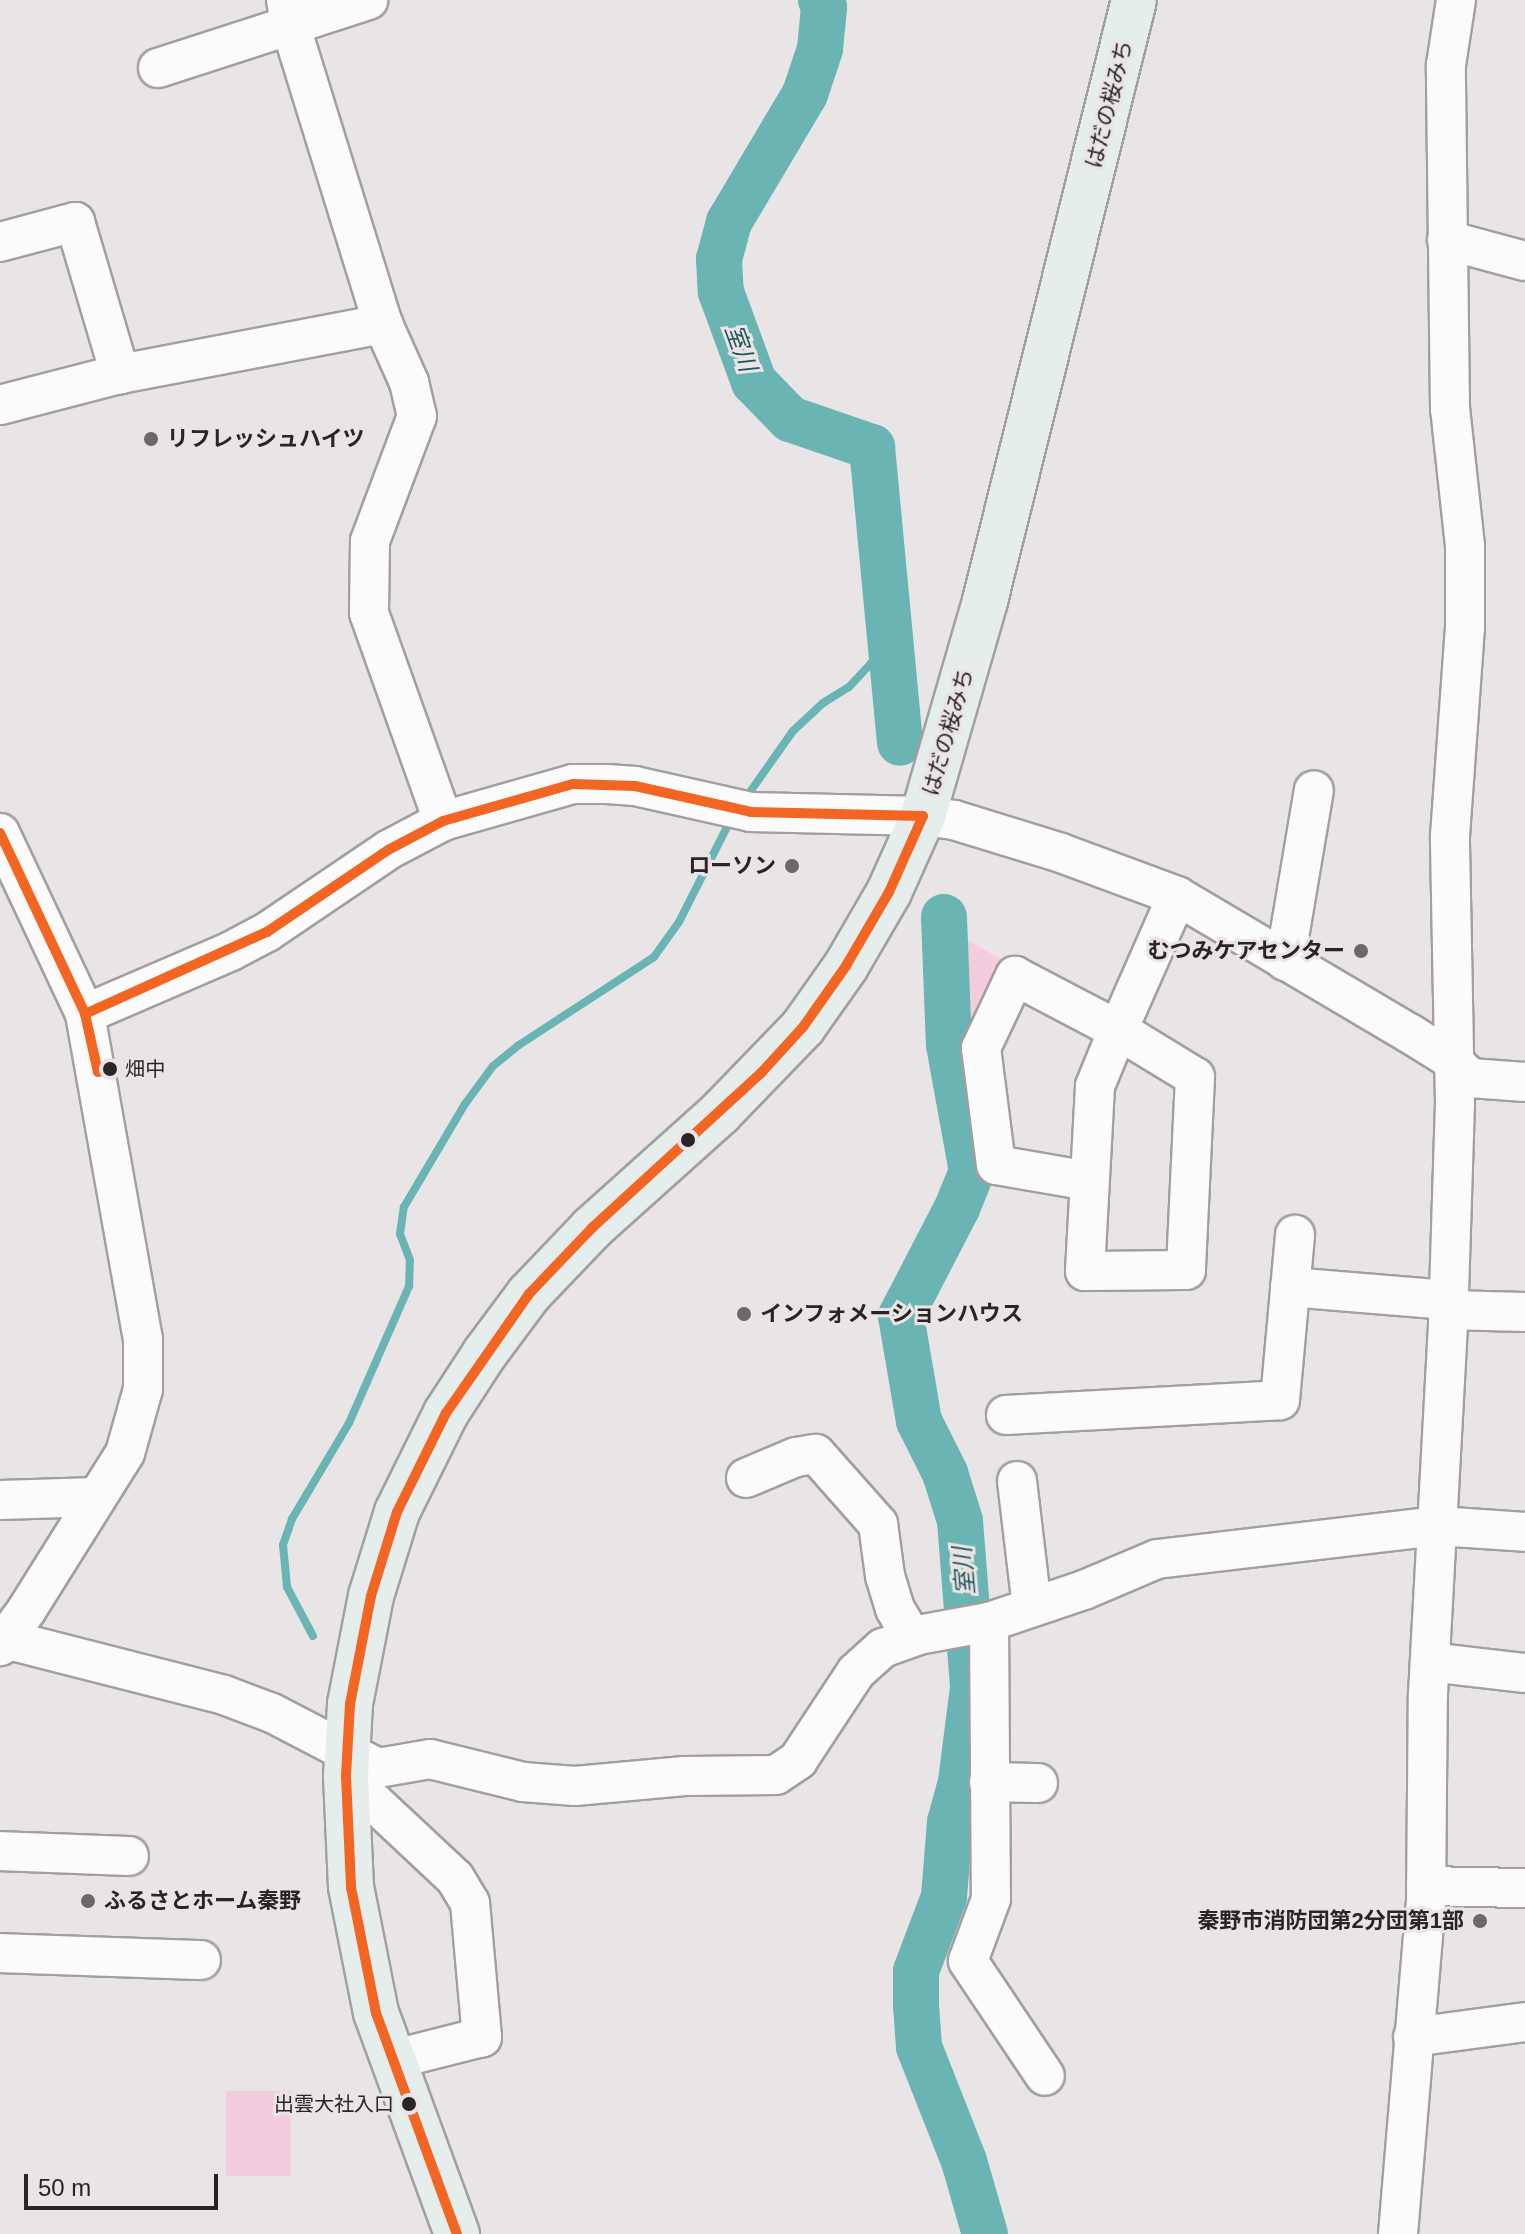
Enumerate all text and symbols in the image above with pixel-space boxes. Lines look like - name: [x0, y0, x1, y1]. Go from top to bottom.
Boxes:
- street label: はだの桜みち: [1080, 37, 1138, 171]
- water label: 室川: [719, 321, 763, 375]
- place label: リフレッシュハイツ: [167, 426, 365, 452]
- marker: リフレッシュハイツ: [142, 430, 160, 448]
- street label: はだの桜みち: [917, 665, 979, 799]
- place label: ローソン: [688, 853, 776, 879]
- marker: ローソン: [783, 857, 801, 875]
- place label: むつみケアセンター: [1147, 938, 1345, 964]
- marker: むつみケアセンター: [1352, 942, 1370, 960]
- place label: 畑中: [125, 1057, 165, 1081]
- marker: 畑中: [102, 1061, 118, 1077]
- unlabelled marker: [680, 1132, 696, 1148]
- place label: インフォメーションハウス: [760, 1301, 1024, 1327]
- marker: インフォメーションハウス: [735, 1305, 753, 1323]
- water label: 室川: [948, 1546, 980, 1596]
- place label: ふるさとホーム秦野: [104, 1888, 302, 1914]
- marker: ふるさとホーム秦野: [79, 1892, 97, 1910]
- place label: 秦野市消防団第2分団第1部: [1198, 1908, 1464, 1934]
- marker: 秦野市消防団第2分団第1部: [1471, 1912, 1489, 1930]
- place label: 出雲大社入口: [274, 2092, 394, 2116]
- marker: 出雲大社入口: [401, 2096, 417, 2112]
- scale bar: [28, 2158, 222, 2208]
- text: 50 m: [38, 2174, 91, 2201]

